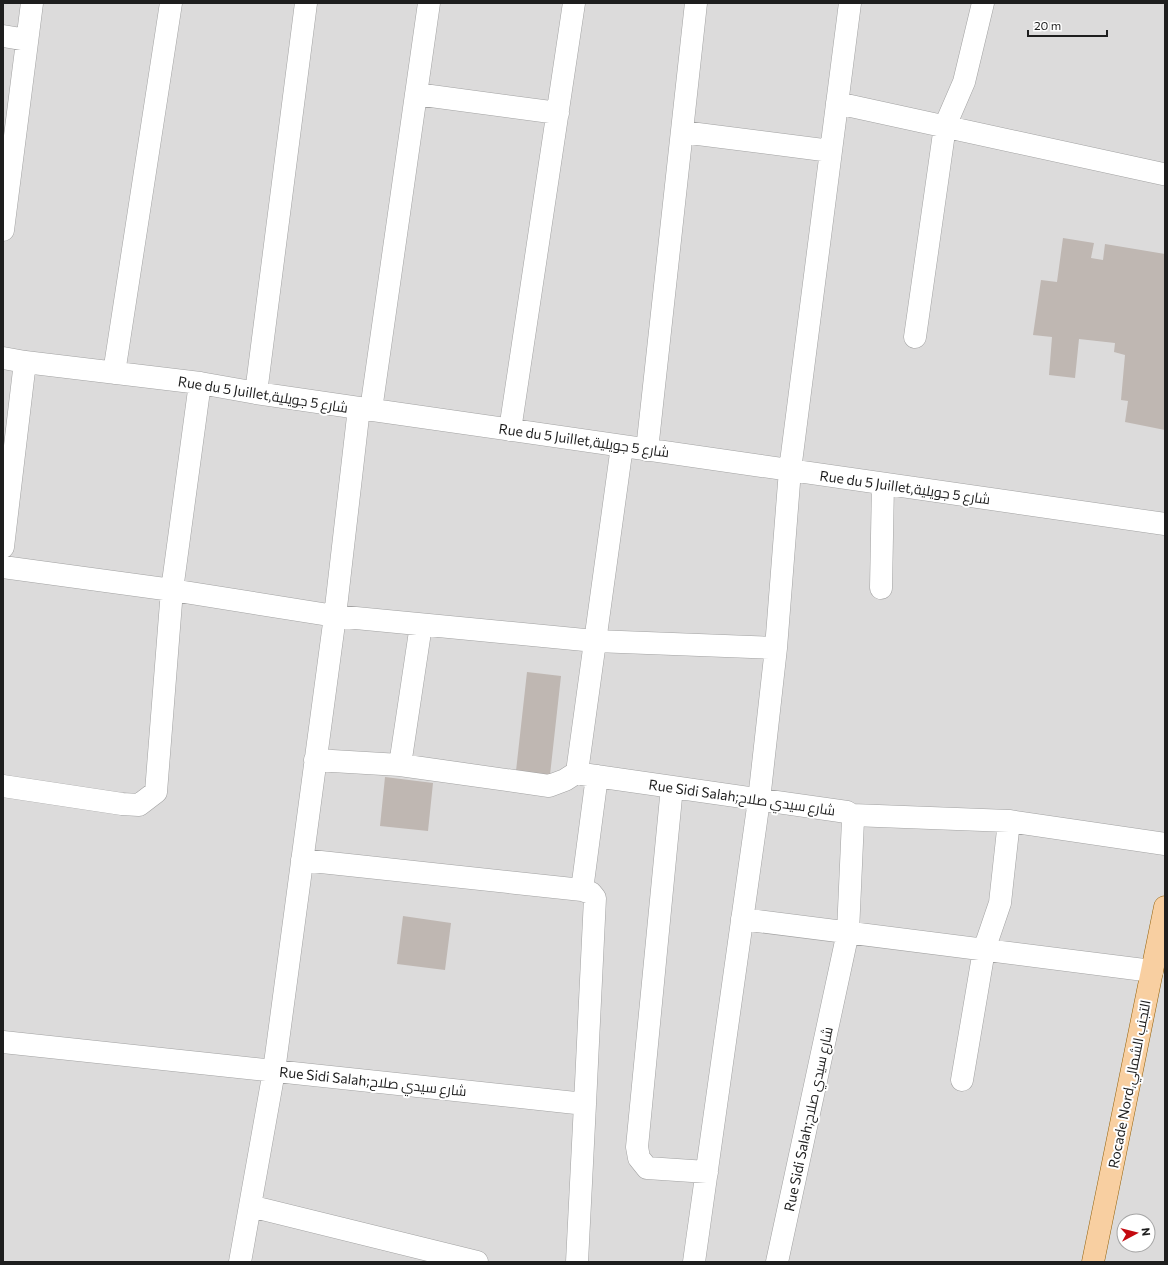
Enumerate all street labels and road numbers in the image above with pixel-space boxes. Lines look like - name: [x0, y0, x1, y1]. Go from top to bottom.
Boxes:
- street label: Rue du 5 Juillet,شارع 5 جويلية: [177, 372, 349, 417]
- street label: Rue du 5 Juillet,شارع 5 جويلية: [498, 420, 670, 461]
- street label: Rue du 5 Juillet,شارع 5 جويلية: [819, 467, 991, 508]
- street label: Rue Sidi Salah;شارع سيدي صلاح: [647, 775, 836, 822]
- street label: Rocade Nord,التجنب الشمالي: [1104, 998, 1158, 1170]
- street label: Rue Sidi Salah;شارع سيدي صلاح: [780, 1025, 840, 1214]
- street label: Rue Sidi Salah;شارع سيدي صلاح: [278, 1063, 468, 1103]

